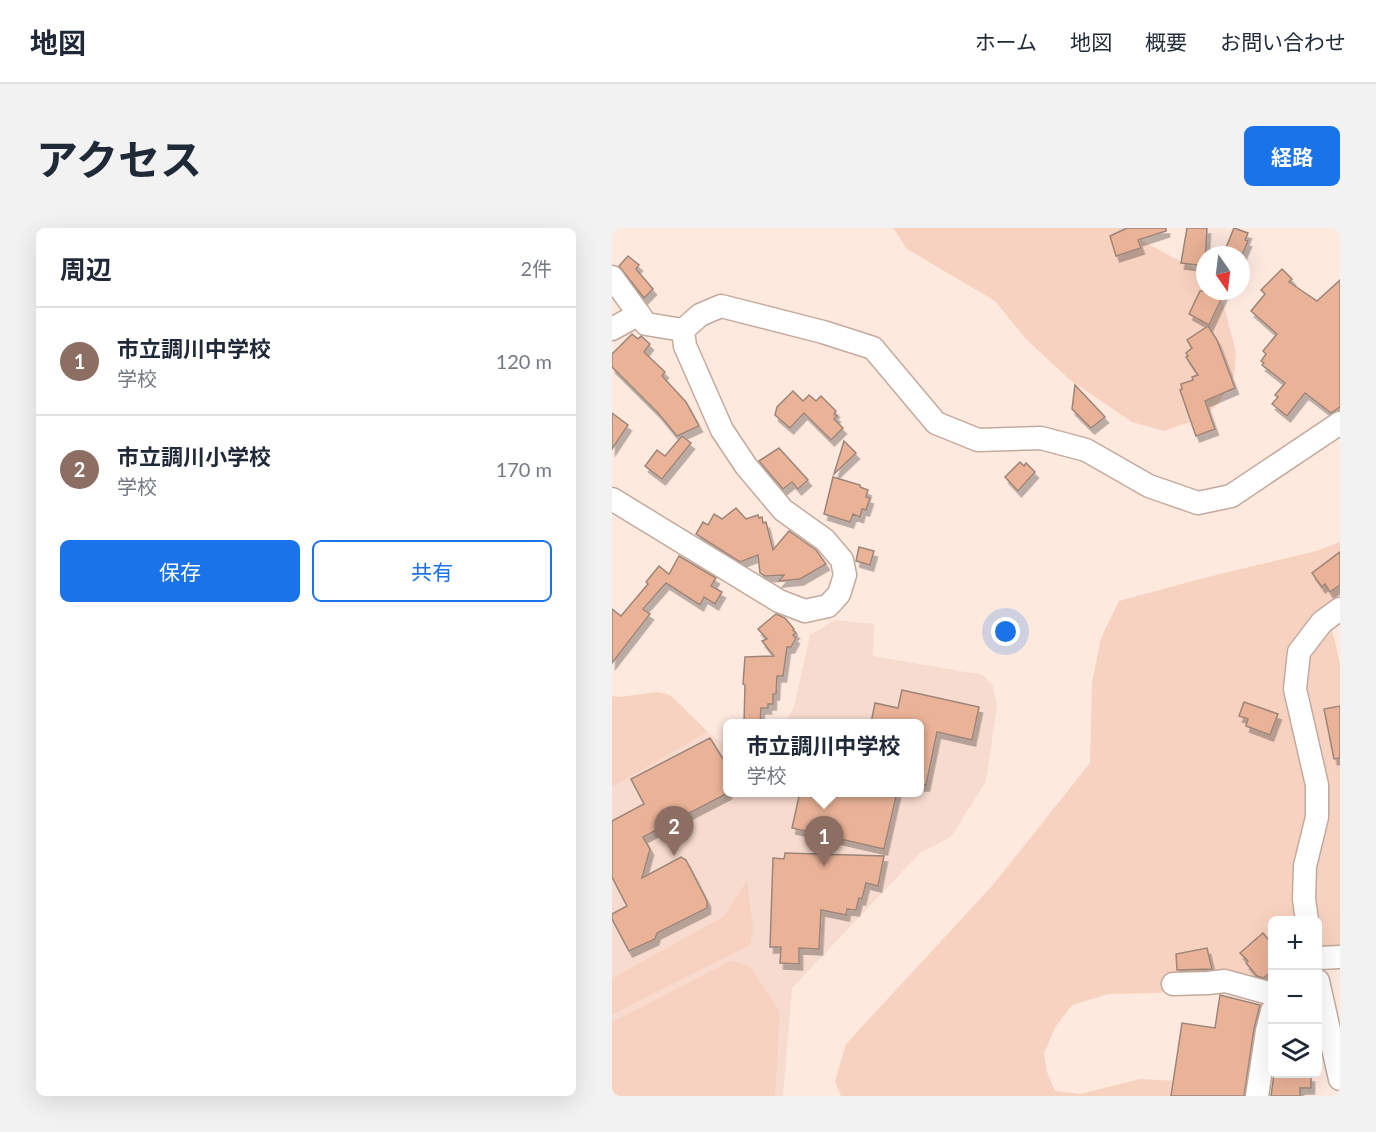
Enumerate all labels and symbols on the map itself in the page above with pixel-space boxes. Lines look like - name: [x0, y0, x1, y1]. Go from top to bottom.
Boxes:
- north arrow: [1196, 246, 1250, 300]
- your location: [991, 617, 1020, 646]
- pin: 2: [654, 806, 694, 856]
- pin: 1: [804, 816, 844, 866]

